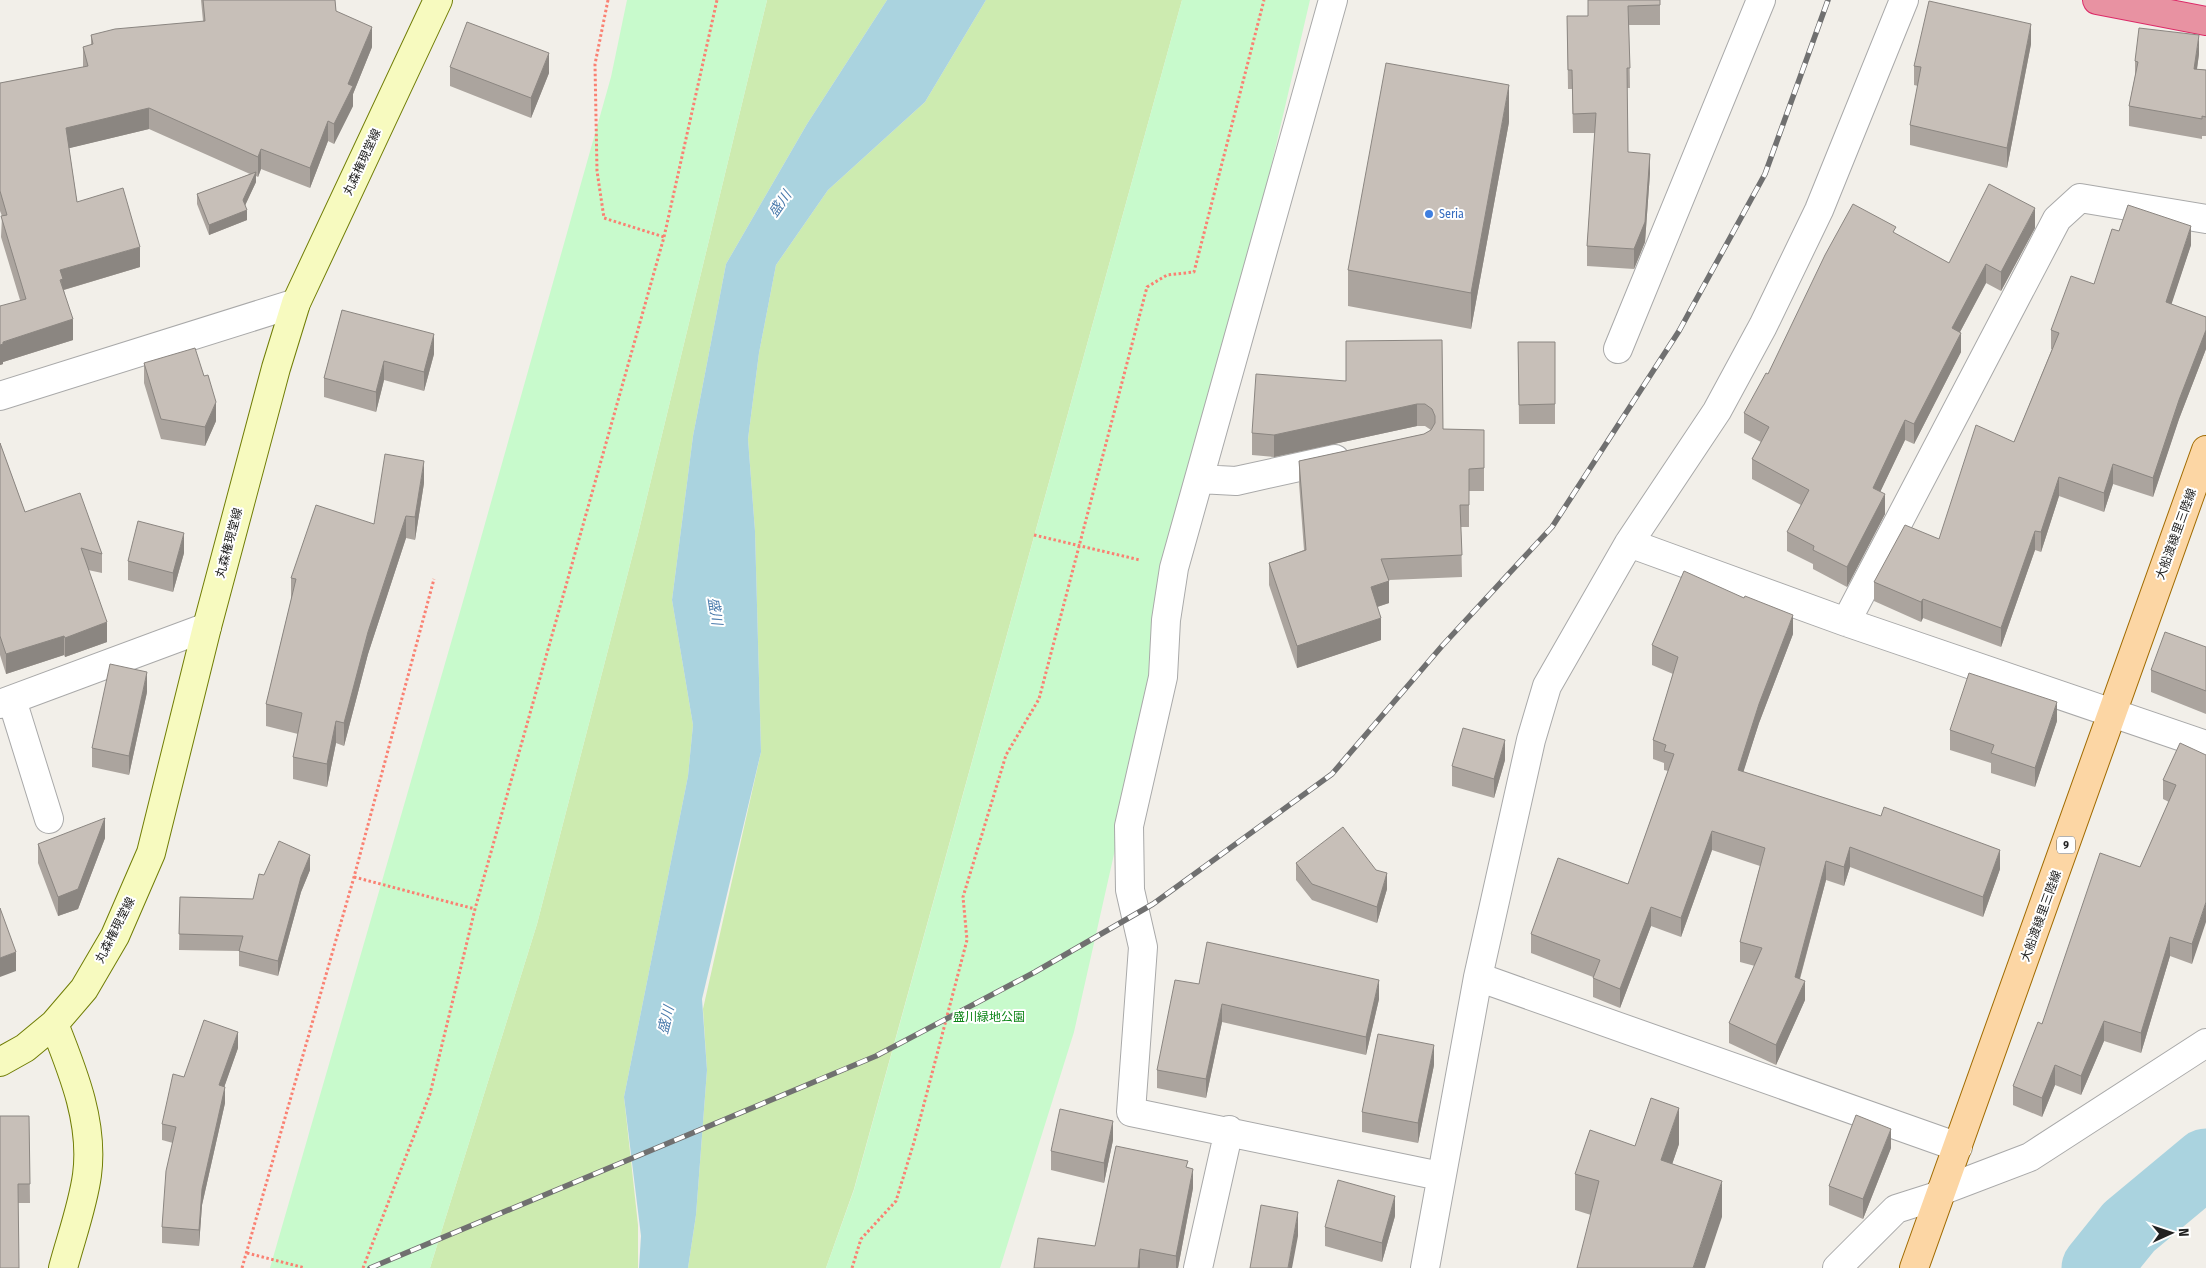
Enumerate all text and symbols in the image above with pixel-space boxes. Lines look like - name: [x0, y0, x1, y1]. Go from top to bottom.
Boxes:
- street label: 丸森権現堂線: [340, 126, 384, 198]
- water label: 盛川: [765, 186, 796, 220]
- place label: Seria: [1439, 207, 1464, 221]
- marker: Seria: [1423, 208, 1435, 220]
- street label: 大船渡綾里三陸線: [2153, 486, 2199, 582]
- street label: 丸森権現堂線: [213, 506, 245, 580]
- water label: 盛川: [704, 596, 726, 628]
- road number: 9: [2057, 836, 2075, 854]
- street label: 大船渡綾里三陸線: [2018, 868, 2064, 964]
- street label: 丸森権現堂線: [92, 895, 138, 965]
- water label: 盛川: [654, 1002, 678, 1036]
- park label: 盛川緑地公園: [953, 1010, 1025, 1024]
- north arrow: [2146, 1208, 2196, 1258]
- text: N: [2175, 1228, 2192, 1237]

